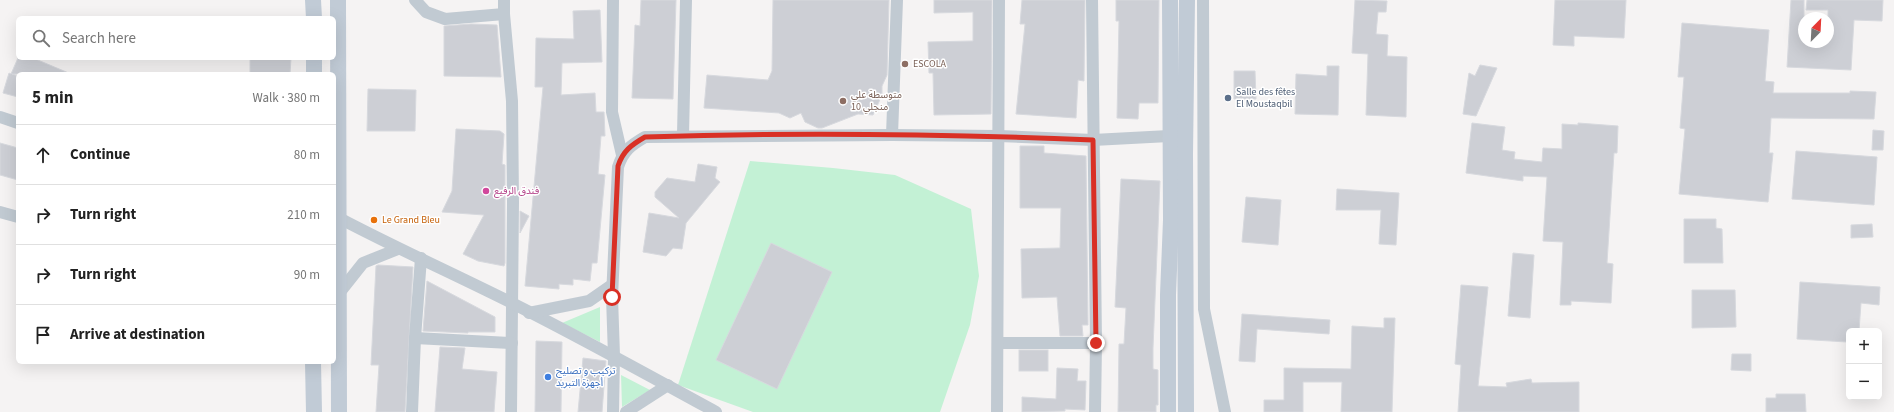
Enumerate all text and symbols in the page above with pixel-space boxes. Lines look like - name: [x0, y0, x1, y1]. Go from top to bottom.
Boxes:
- north arrow: [1798, 12, 1834, 48]
- search box: [16, 16, 336, 60]
- icon: search: [30, 27, 52, 49]
- text: Search here: [62, 28, 136, 49]
- place label: ESCOLA: [913, 57, 947, 71]
- marker: ESCOLA: [900, 59, 910, 69]
- place label: Salle des fêtes El Moustaqbil: [1236, 85, 1295, 111]
- text: 5 min: [32, 86, 73, 110]
- place label: متوسطة علي منجلي 10: [851, 88, 902, 114]
- text: Walk · 380 m: [252, 89, 320, 107]
- marker: Salle des fêtes El Moustaqbil: [1223, 93, 1233, 103]
- marker: متوسطة علي منجلي 10: [838, 96, 848, 106]
- icon: ahead: [32, 144, 54, 166]
- text: Continue: [70, 144, 130, 165]
- text: 80 m: [294, 146, 320, 164]
- place label: فندق الرفيع: [494, 184, 540, 198]
- marker: فندق الرفيع: [481, 186, 491, 196]
- icon: right: [32, 204, 54, 226]
- text: Turn right: [70, 204, 136, 225]
- text: 210 m: [287, 206, 320, 224]
- place label: Le Grand Bleu: [382, 213, 440, 227]
- marker: Le Grand Bleu: [369, 215, 379, 225]
- icon: right: [32, 264, 54, 286]
- text: Turn right: [70, 264, 136, 285]
- text: 90 m: [294, 266, 320, 284]
- route start: [603, 288, 621, 306]
- icon: arrive: [32, 324, 54, 346]
- text: Arrive at destination: [70, 324, 205, 345]
- map controls: [1846, 328, 1882, 400]
- button: +: [1846, 328, 1882, 364]
- route end: [1087, 334, 1105, 352]
- place label: تركيب و تصليح أجهزة التبريد: [556, 364, 616, 390]
- button: −: [1846, 364, 1882, 400]
- marker: تركيب و تصليح أجهزة التبريد: [543, 372, 553, 382]

